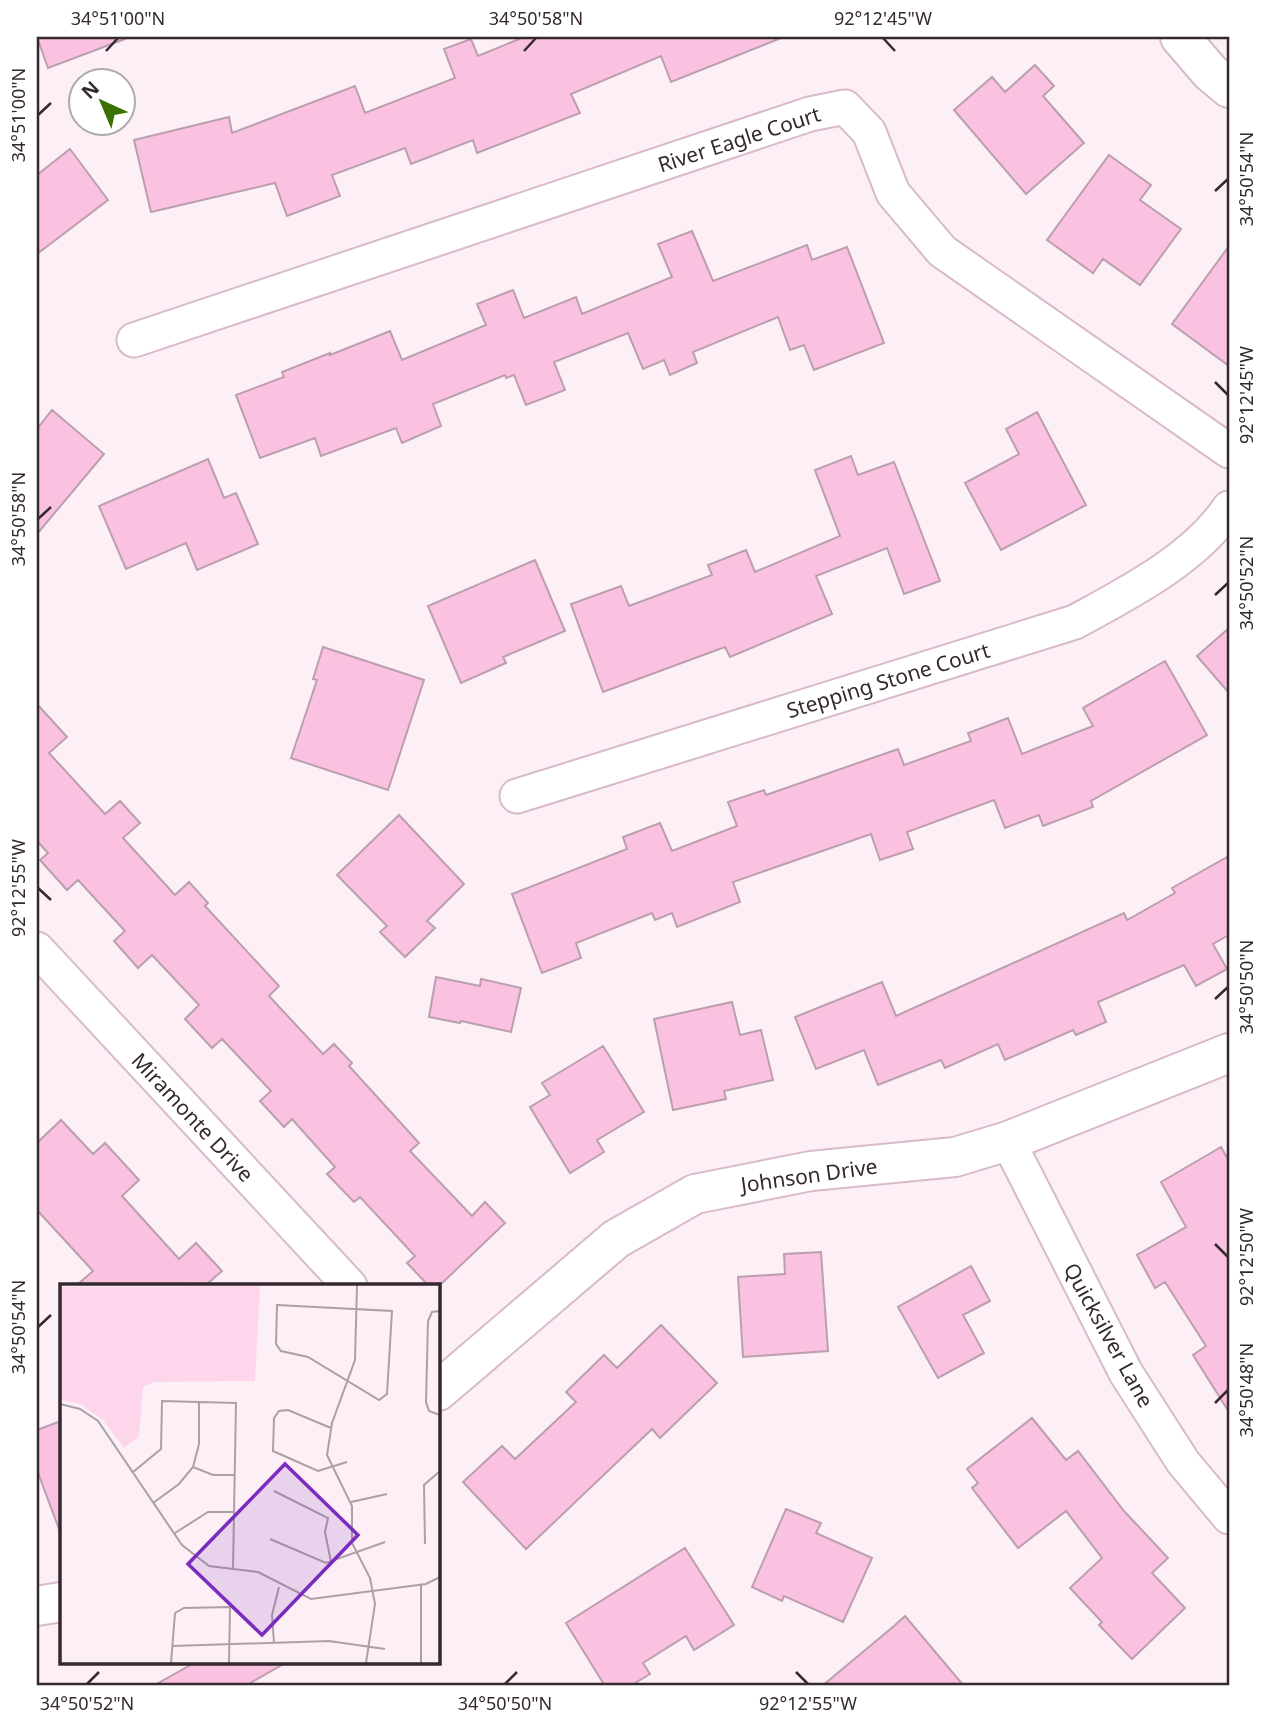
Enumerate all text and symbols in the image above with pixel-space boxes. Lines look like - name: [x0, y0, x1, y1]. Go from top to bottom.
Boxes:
- text: 34°51'00"N: [71, 6, 165, 30]
- text: 34°50'58"N: [489, 6, 583, 30]
- text: 92°12'45"W: [834, 6, 932, 30]
- north arrow: [66, 66, 136, 136]
- text: 34°51'00"N: [6, 68, 30, 162]
- text: N: [76, 75, 105, 104]
- street label: River Eagle Court: [654, 99, 824, 178]
- text: 34°50'54"N: [1234, 132, 1258, 226]
- text: 92°12'45"W: [1234, 346, 1258, 444]
- text: 34°50'58"N: [6, 472, 30, 566]
- text: 34°50'52"N: [1234, 536, 1258, 630]
- street label: Stepping Stone Court: [783, 636, 993, 724]
- text: 92°12'55"W: [6, 839, 30, 937]
- text: 34°50'50"N: [1234, 940, 1258, 1034]
- street label: Miramonte Drive: [126, 1047, 260, 1187]
- street label: Johnson Drive: [737, 1152, 879, 1199]
- text: 92°12'50"W: [1234, 1208, 1258, 1306]
- street label: Quicksilver Lane: [1058, 1258, 1160, 1412]
- text: 34°50'54"N: [6, 1280, 30, 1374]
- inset map: [60, 1284, 439, 1664]
- text: 34°50'48"N: [1234, 1343, 1258, 1437]
- text: 34°50'52"N: [40, 1691, 134, 1715]
- text: 34°50'50"N: [458, 1691, 552, 1715]
- text: 92°12'55"W: [759, 1691, 857, 1715]

